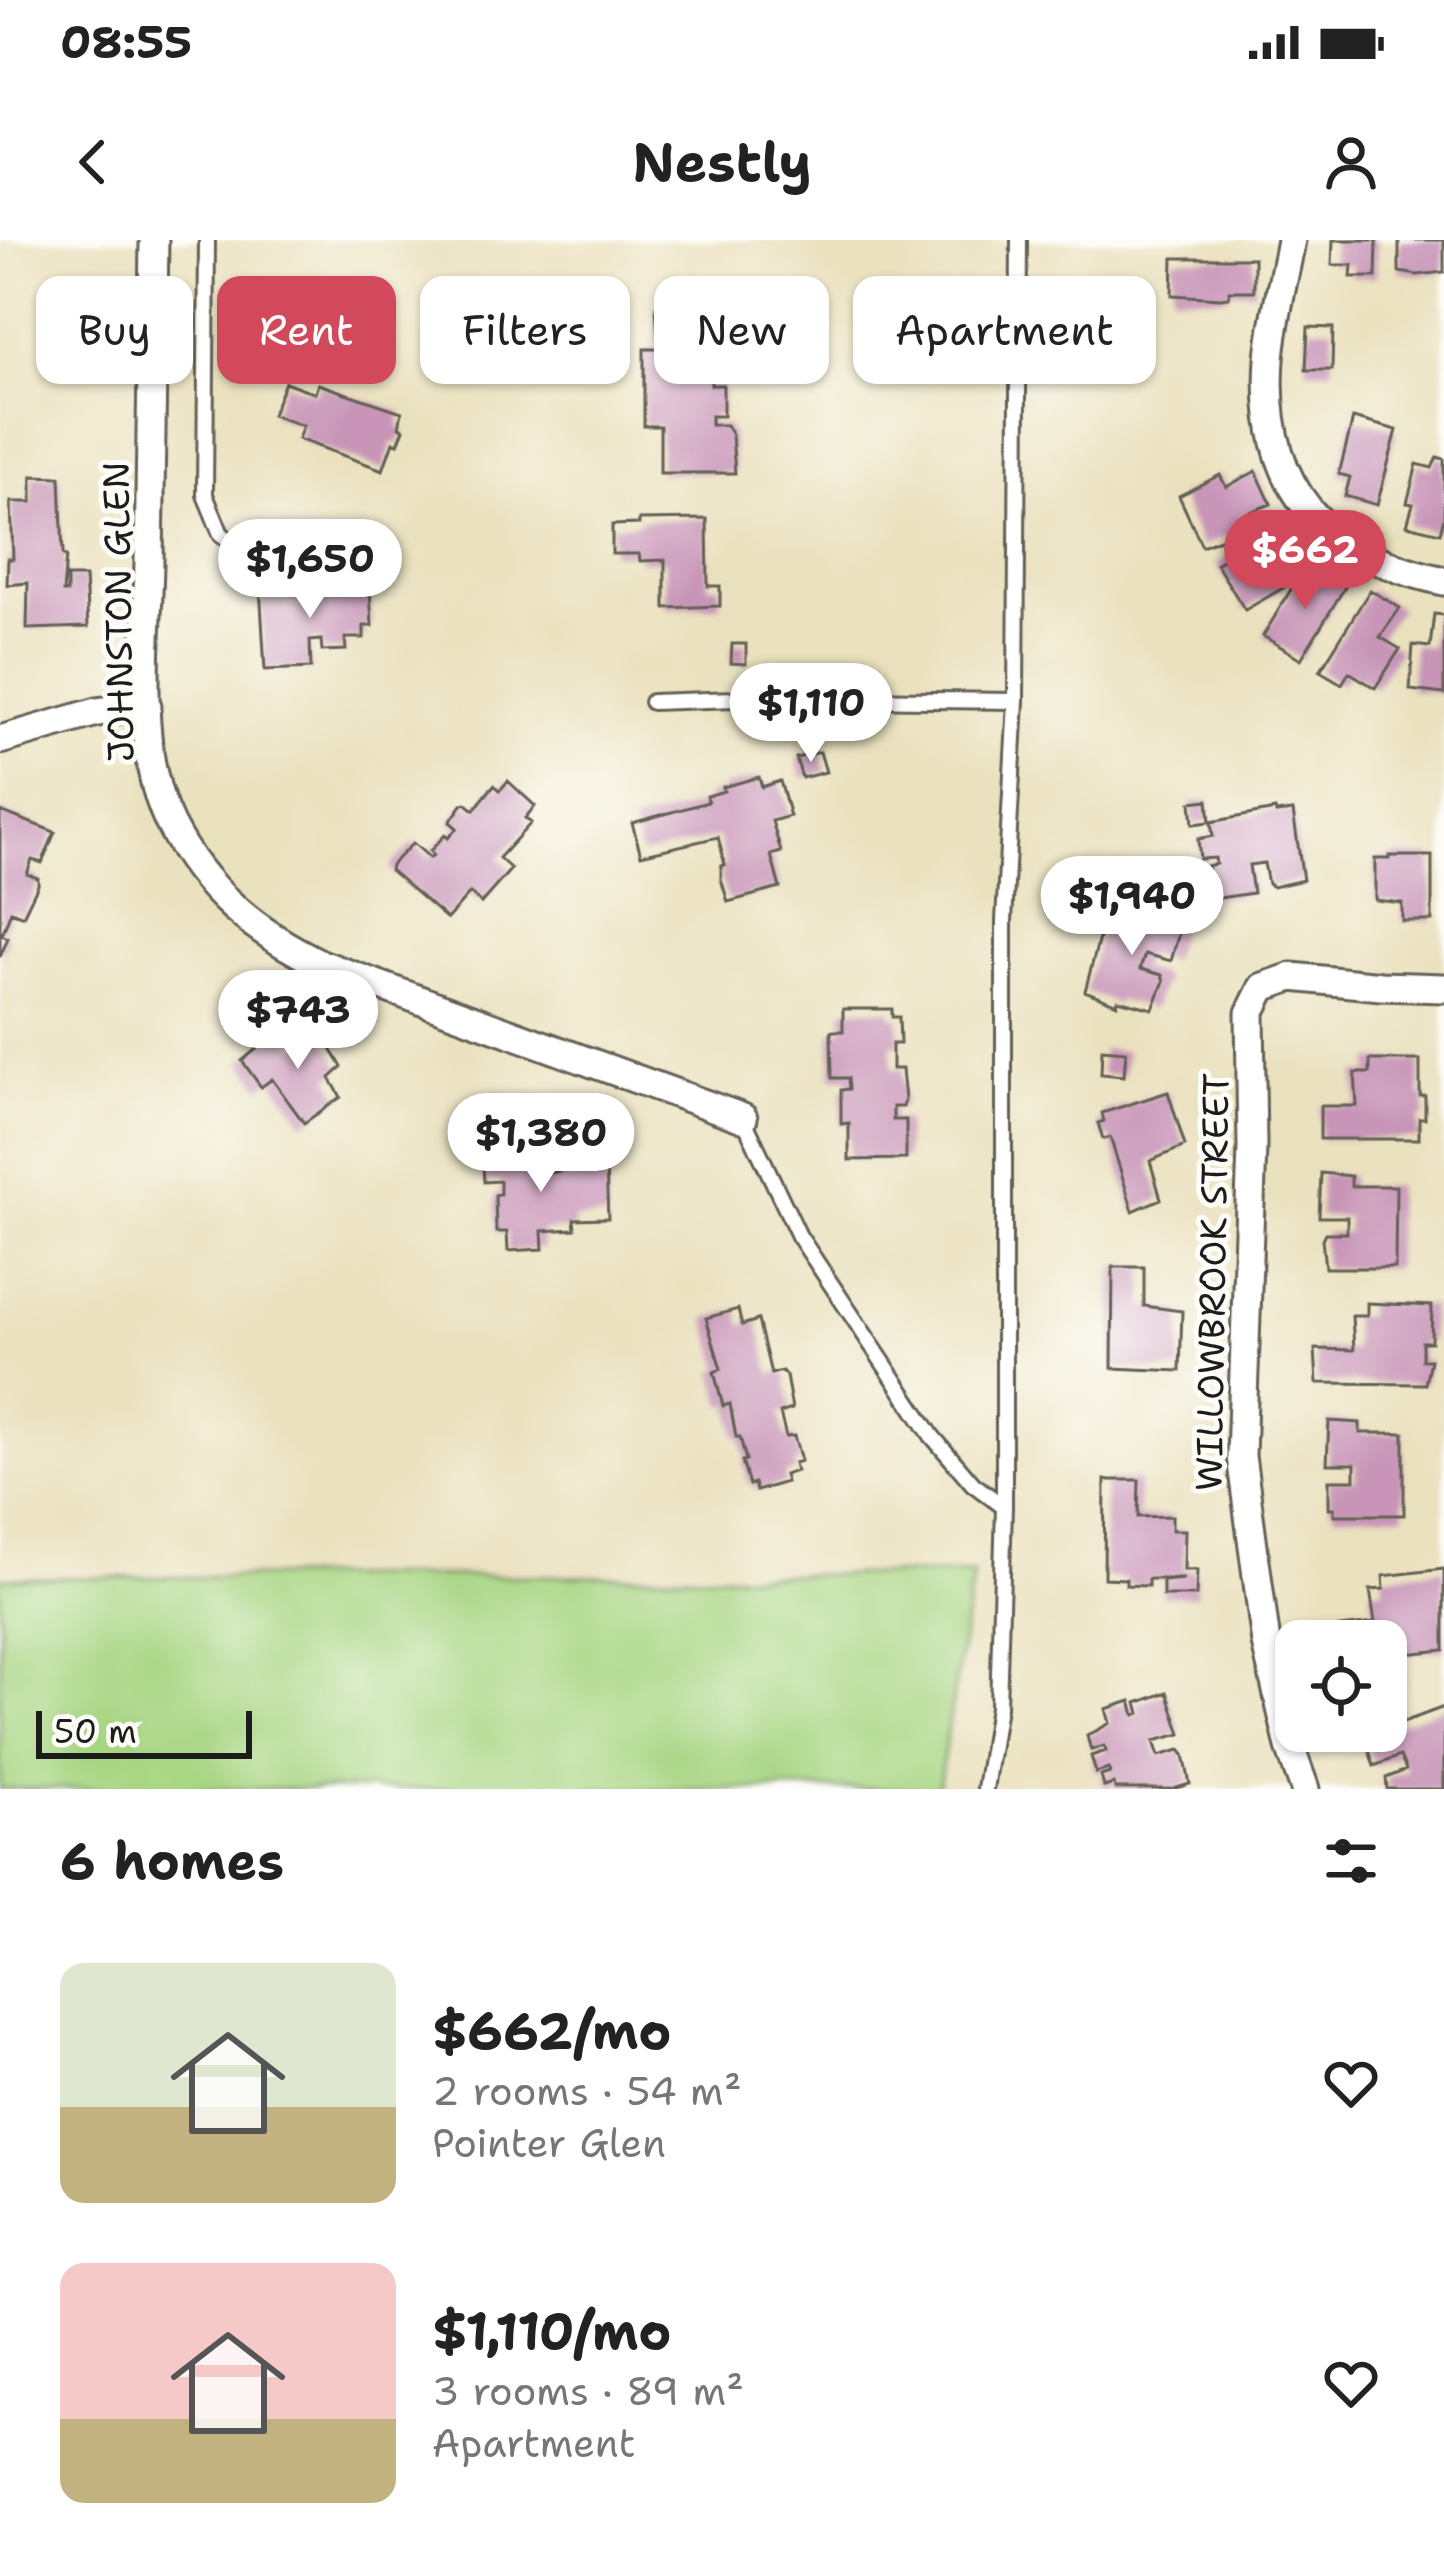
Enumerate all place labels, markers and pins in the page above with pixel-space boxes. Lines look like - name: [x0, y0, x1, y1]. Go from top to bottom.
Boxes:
- pin: $662: [1234, 510, 1376, 612]
- pin: $1,650: [212, 519, 408, 621]
- pin: $1,110: [713, 663, 909, 765]
- pin: $1,940: [1034, 856, 1230, 958]
- pin: $743: [227, 970, 369, 1072]
- pin: $1,380: [443, 1093, 639, 1195]

